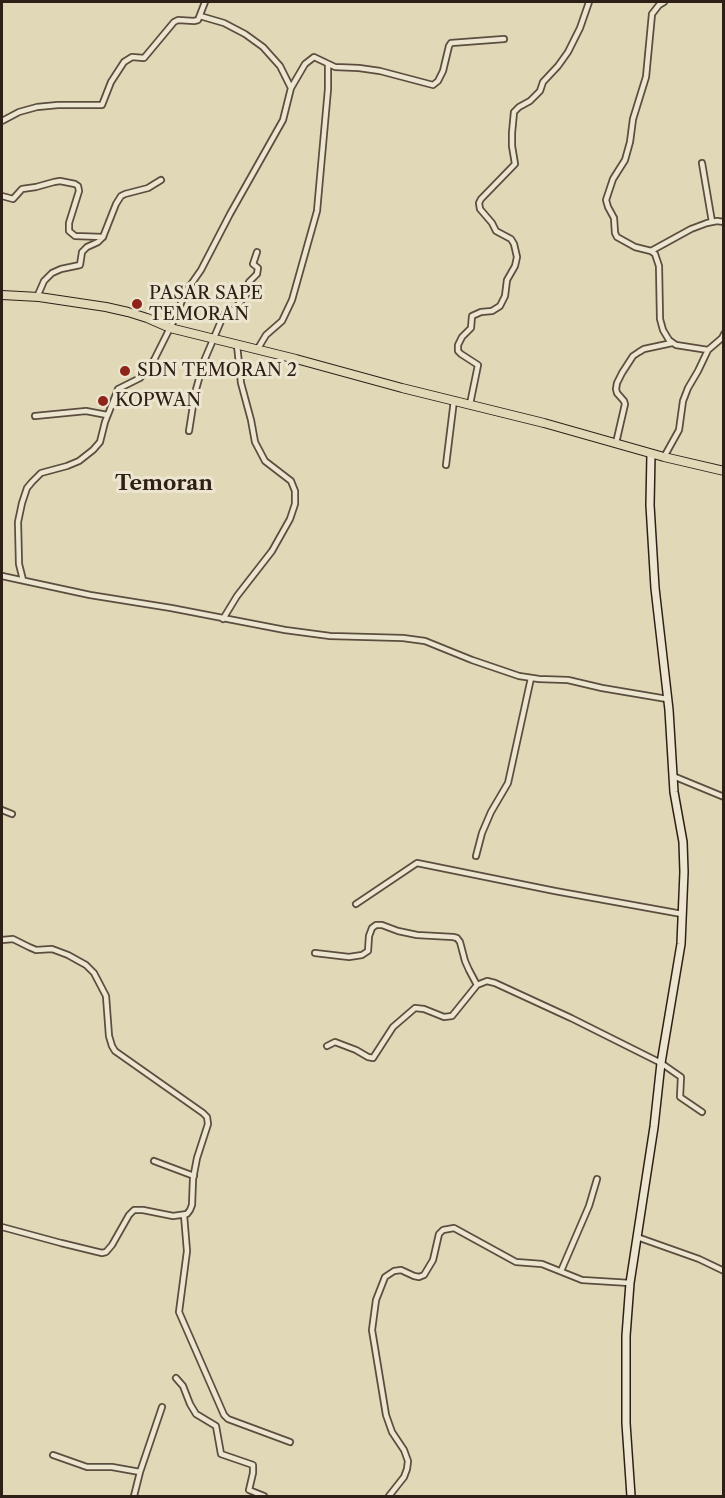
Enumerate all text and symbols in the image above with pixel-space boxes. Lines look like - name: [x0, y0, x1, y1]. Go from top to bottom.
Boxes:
- place label: PASAR SAPE TEMORAN: [149, 283, 263, 326]
- marker: PASAR SAPE TEMORAN: [130, 297, 144, 311]
- place label: SDN TEMORAN 2: [137, 360, 297, 382]
- marker: SDN TEMORAN 2: [118, 364, 132, 378]
- place label: KOPWAN: [115, 390, 201, 412]
- marker: KOPWAN: [96, 394, 110, 408]
- district label: Temoran: [115, 471, 213, 497]

